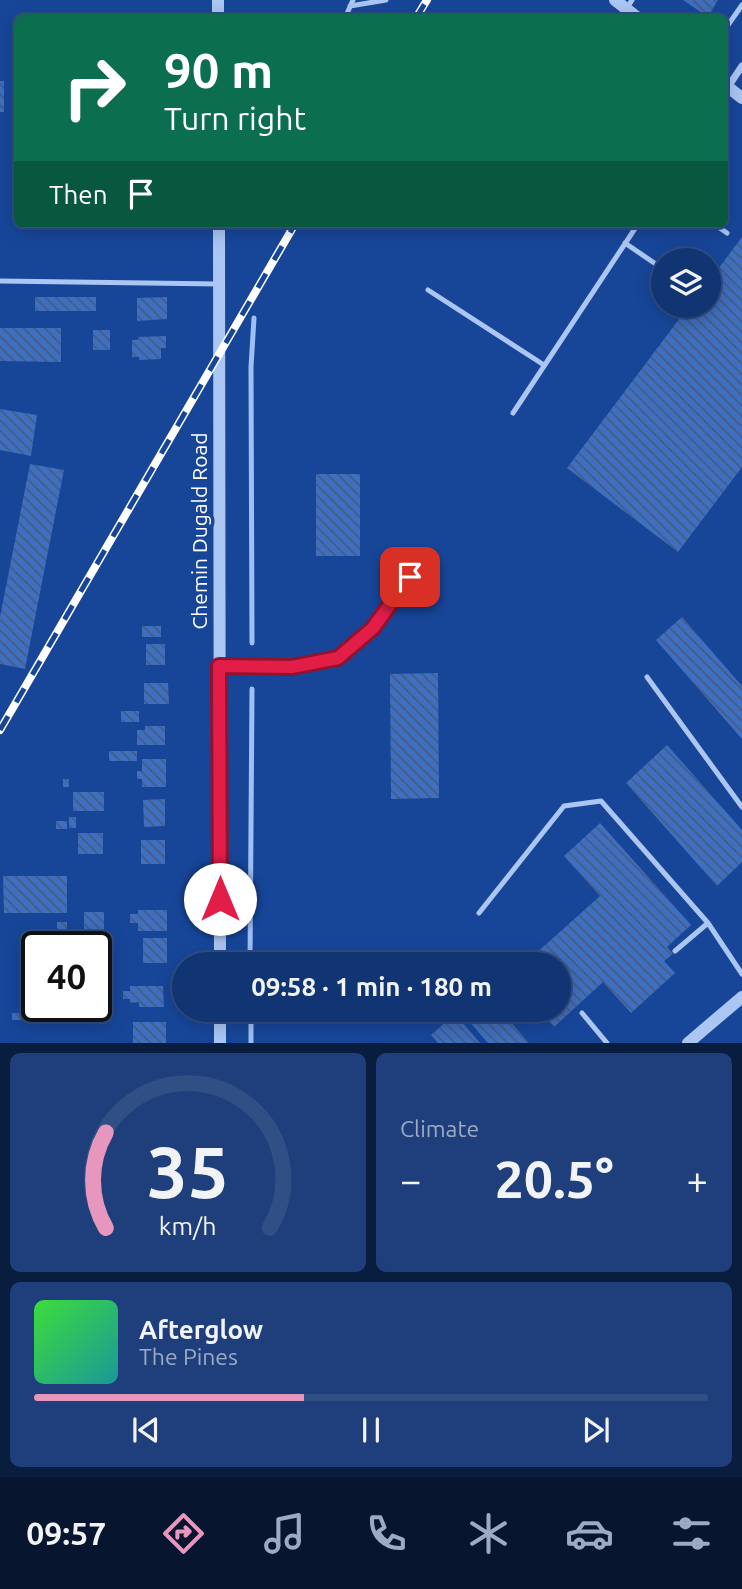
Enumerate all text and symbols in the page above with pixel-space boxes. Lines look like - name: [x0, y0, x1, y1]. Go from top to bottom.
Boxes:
- icon: right: [49, 42, 140, 133]
- text: 90 m: [164, 42, 273, 97]
- text: Turn right: [164, 100, 306, 136]
- icon: arrive: [122, 175, 160, 213]
- text: Then: [49, 180, 108, 209]
- map controls: [651, 248, 721, 318]
- button: layers: [651, 248, 721, 318]
- street label: Chemin Dugald Road: [187, 432, 211, 630]
- pin: [380, 547, 440, 607]
- icon: arrive: [391, 558, 429, 596]
- position arrow: [183, 862, 257, 936]
- speed limit sign: 40: [21, 931, 112, 1022]
- text: 09:58 · 1 min · 180 m: [251, 972, 492, 1001]
- text: Climate: [400, 1116, 479, 1141]
- text: 35: [147, 1131, 229, 1213]
- text: 20.5°: [494, 1150, 614, 1208]
- text: −: [400, 1159, 421, 1201]
- text: +: [687, 1159, 708, 1201]
- text: km/h: [159, 1212, 217, 1240]
- text: Afterglow: [139, 1315, 263, 1344]
- text: The Pines: [139, 1344, 238, 1369]
- icon: previous: [127, 1411, 165, 1449]
- icon: pause: [352, 1411, 390, 1449]
- icon: next: [577, 1411, 615, 1449]
- icon: directions: [159, 1509, 208, 1558]
- icon: music: [260, 1509, 309, 1558]
- icon: phone: [362, 1509, 411, 1558]
- icon: climate: [464, 1509, 513, 1558]
- icon: car: [565, 1509, 614, 1558]
- icon: filters: [667, 1509, 716, 1558]
- text: 09:57: [26, 1515, 106, 1551]

